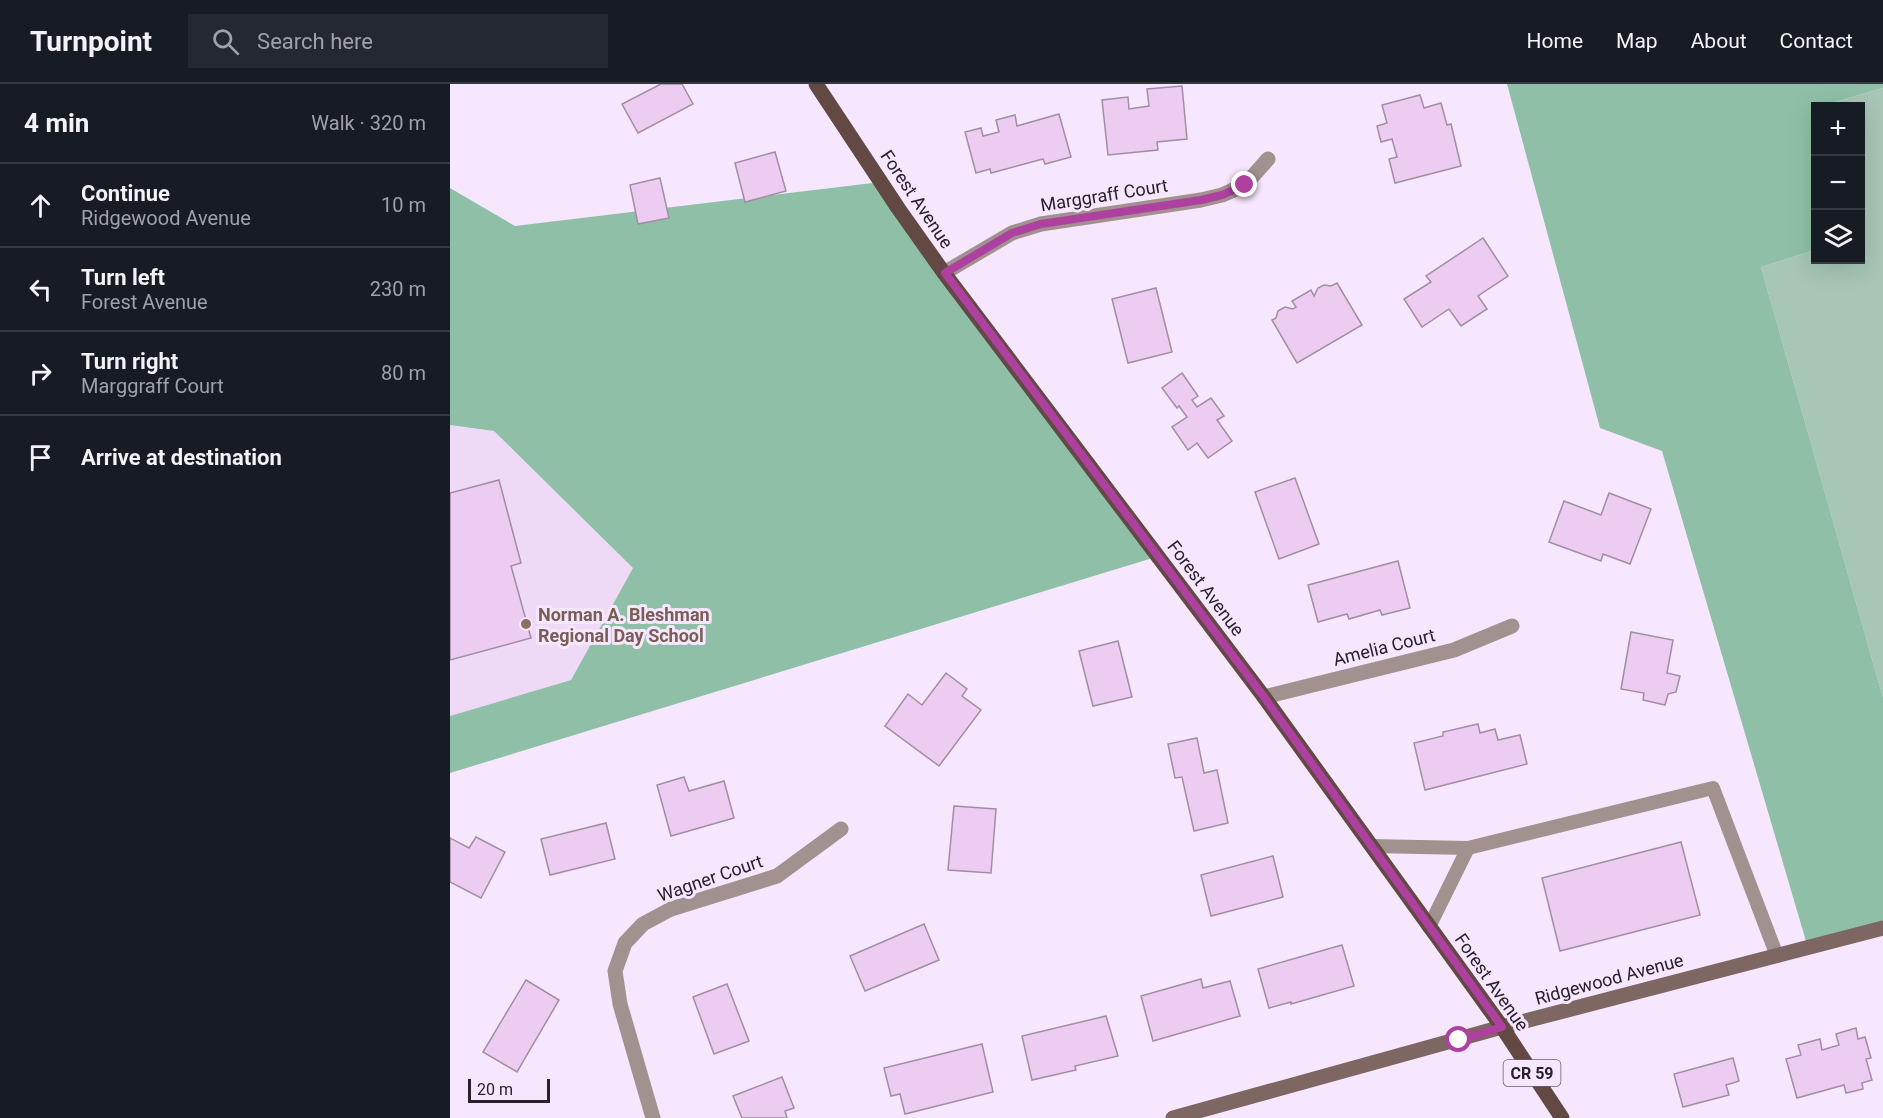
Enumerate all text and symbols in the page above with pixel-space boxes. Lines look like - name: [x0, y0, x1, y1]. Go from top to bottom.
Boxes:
- search box: [188, 14, 608, 68]
- text: Turnpoint: [30, 25, 152, 58]
- icon: search: [209, 25, 242, 58]
- text: Search here: [257, 29, 373, 54]
- text: Home: [1527, 29, 1583, 53]
- text: Map: [1616, 29, 1658, 53]
- text: About: [1691, 29, 1747, 53]
- text: Contact: [1780, 29, 1853, 53]
- map controls: [1811, 102, 1865, 264]
- button: +: [1811, 102, 1865, 156]
- text: 4 min: [24, 108, 89, 138]
- text: Walk · 320 m: [311, 111, 426, 135]
- street label: Forest Avenue: [876, 146, 958, 252]
- button: −: [1811, 156, 1865, 210]
- route end: [1231, 171, 1257, 197]
- street label: Marggraff Court: [1039, 175, 1169, 215]
- text: Continue: [81, 181, 170, 206]
- icon: ahead: [24, 189, 57, 222]
- text: 10 m: [381, 193, 426, 217]
- text: Ridgewood Avenue: [81, 206, 251, 230]
- button: layers: [1811, 210, 1865, 264]
- text: Turn left: [81, 265, 165, 290]
- icon: left: [24, 273, 57, 306]
- text: 230 m: [370, 277, 426, 301]
- text: Forest Avenue: [81, 290, 208, 314]
- text: Turn right: [81, 349, 178, 374]
- icon: right: [24, 357, 57, 390]
- text: 80 m: [381, 361, 426, 385]
- text: Marggraff Court: [81, 374, 224, 398]
- icon: arrive: [24, 441, 57, 474]
- text: Arrive at destination: [81, 445, 282, 470]
- street label: Forest Avenue: [1163, 536, 1249, 640]
- place label: Norman A. Bleshman Regional Day School: [538, 604, 710, 646]
- marker: Norman A. Bleshman Regional Day School: [519, 617, 533, 631]
- street label: Amelia Court: [1331, 624, 1437, 670]
- street label: Wagner Court: [655, 850, 766, 906]
- street label: Forest Avenue: [1451, 929, 1533, 1035]
- street label: Ridgewood Avenue: [1532, 949, 1686, 1009]
- route start: [1445, 1026, 1471, 1052]
- road number: CR 59: [1504, 1060, 1560, 1086]
- scale bar: [468, 1076, 550, 1104]
- text: 20 m: [477, 1080, 513, 1099]

